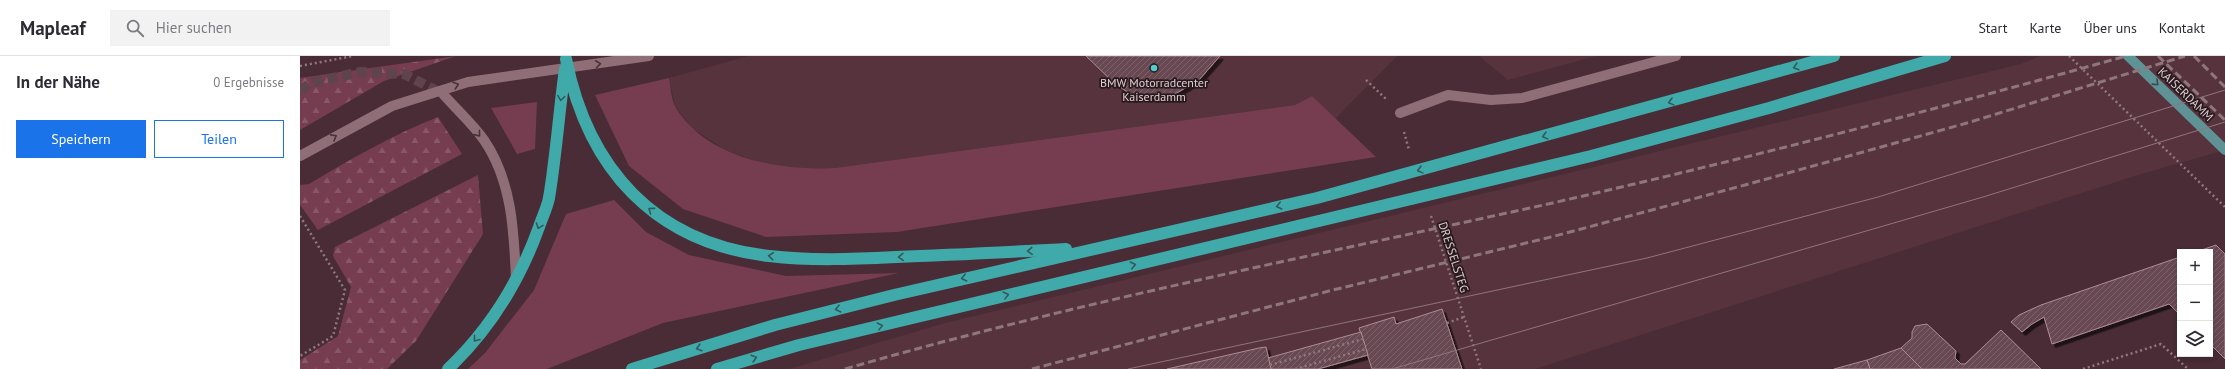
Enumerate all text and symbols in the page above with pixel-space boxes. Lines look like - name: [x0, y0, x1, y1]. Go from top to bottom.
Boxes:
- search box: [110, 10, 390, 46]
- text: Mapleaf: [20, 16, 86, 40]
- icon: search: [124, 17, 146, 39]
- text: Hier suchen: [156, 18, 232, 37]
- text: Start: [1978, 19, 2007, 37]
- text: Karte: [2029, 19, 2061, 37]
- text: Über uns: [2083, 19, 2137, 37]
- text: Kontakt: [2159, 19, 2205, 37]
- one-way arrow: [595, 60, 601, 69]
- one-way arrow: [1793, 62, 1800, 71]
- marker: BMW Motorradcenter Kaiserdamm: [1149, 63, 1159, 73]
- street label: KAISERDAMM: [2155, 64, 2217, 124]
- text: In der Nähe: [16, 71, 100, 93]
- text: 0 Ergebnisse: [213, 74, 284, 91]
- place label: BMW Motorradcenter Kaiserdamm: [1100, 75, 1208, 104]
- one-way arrow: [2151, 78, 2159, 86]
- one-way arrow: [452, 81, 459, 90]
- one-way arrow: [557, 95, 566, 101]
- one-way arrow: [1668, 97, 1675, 106]
- button: Speichern: [16, 120, 146, 158]
- button: Teilen: [154, 120, 284, 158]
- one-way arrow: [474, 129, 481, 136]
- one-way arrow: [1542, 131, 1549, 140]
- one-way arrow: [330, 134, 337, 142]
- one-way arrow: [1417, 165, 1424, 174]
- one-way arrow: [1276, 202, 1282, 210]
- one-way arrow: [649, 208, 656, 215]
- street label: DRESSELSTEG: [1435, 220, 1473, 294]
- one-way arrow: [536, 222, 544, 229]
- one-way arrow: [1027, 246, 1033, 255]
- map controls: [2177, 249, 2213, 357]
- button: +: [2177, 249, 2213, 285]
- one-way arrow: [768, 252, 774, 261]
- one-way arrow: [898, 253, 904, 261]
- one-way arrow: [1130, 261, 1136, 269]
- one-way arrow: [961, 274, 967, 282]
- button: −: [2177, 285, 2213, 321]
- one-way arrow: [1002, 291, 1009, 300]
- one-way arrow: [834, 304, 841, 313]
- button: layers: [2177, 321, 2213, 357]
- one-way arrow: [877, 322, 883, 330]
- one-way arrow: [474, 334, 481, 341]
- one-way arrow: [696, 343, 703, 352]
- one-way arrow: [750, 354, 757, 363]

